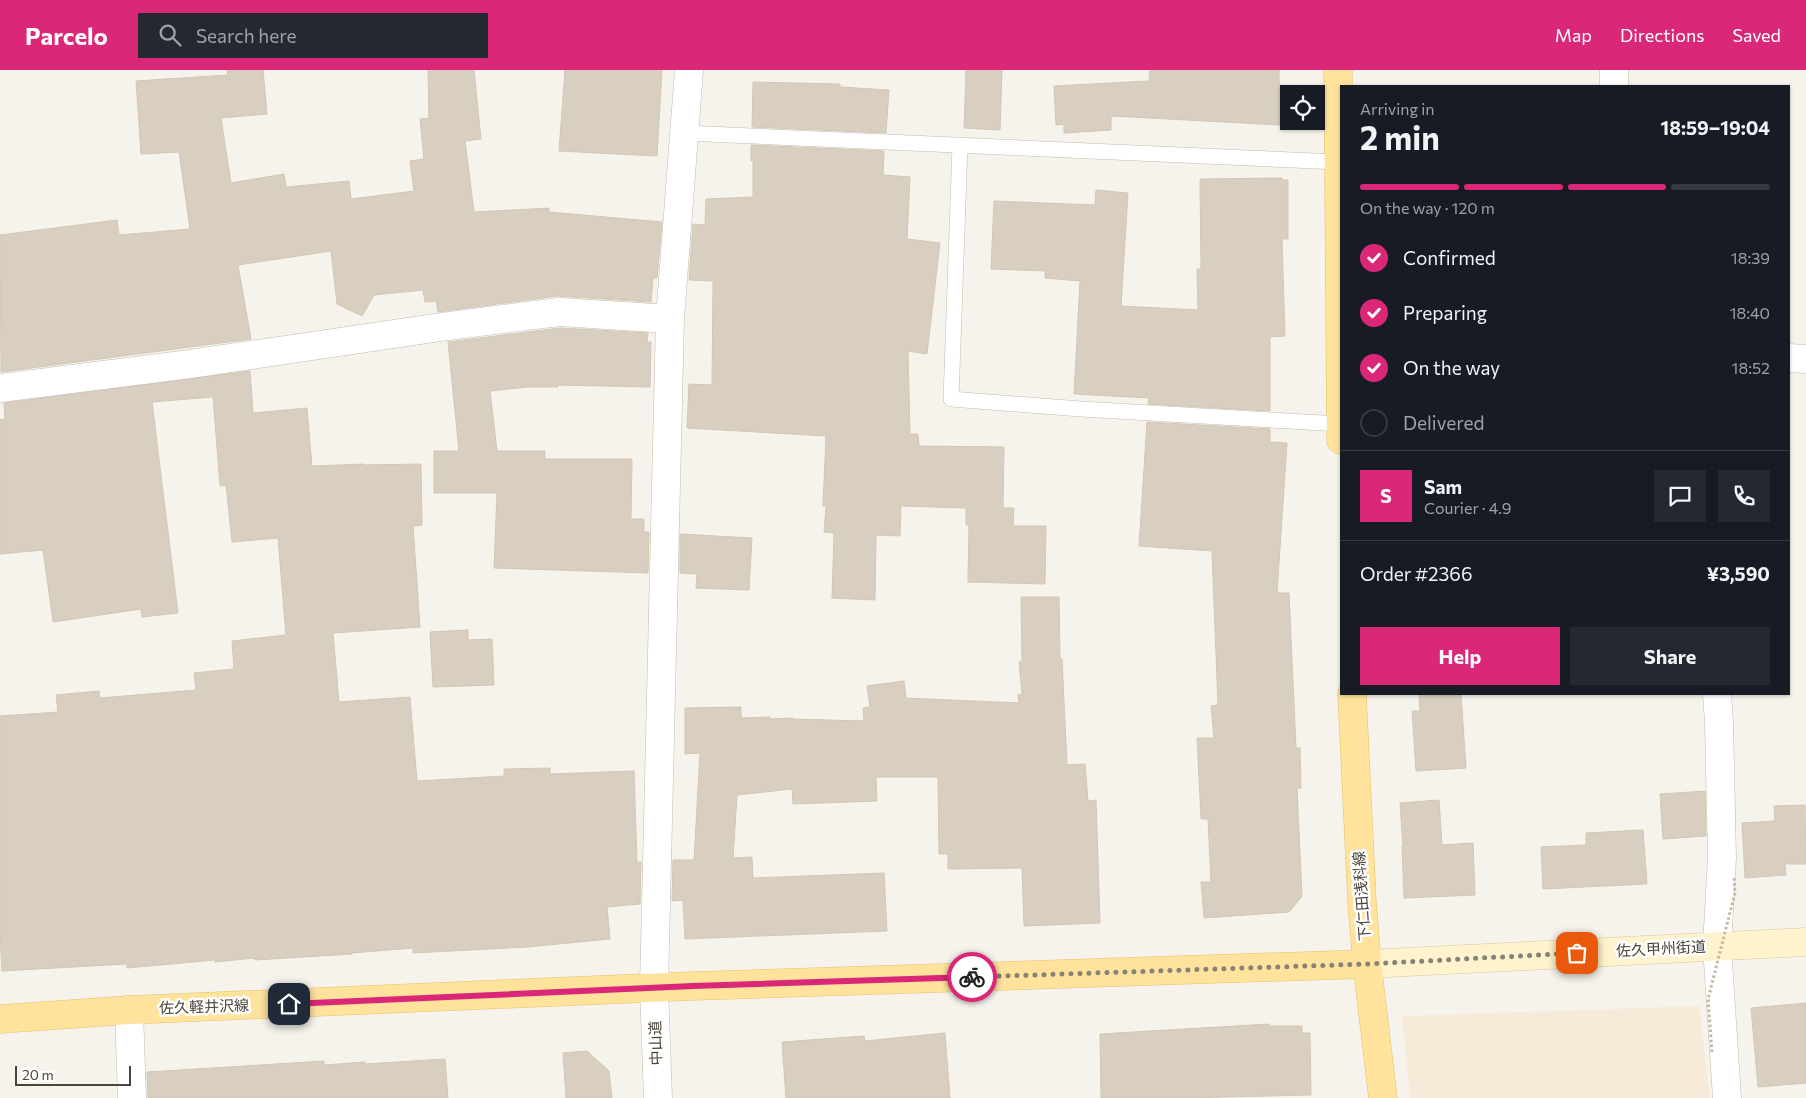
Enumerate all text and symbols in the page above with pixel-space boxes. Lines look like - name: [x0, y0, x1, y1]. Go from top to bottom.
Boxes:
- search box: [138, 13, 488, 58]
- text: Parcelo: [25, 21, 108, 50]
- icon: search: [156, 21, 184, 49]
- text: Search here: [196, 24, 296, 47]
- text: Map: [1555, 24, 1592, 46]
- text: Directions: [1620, 24, 1704, 46]
- text: Saved: [1732, 24, 1781, 46]
- map controls: [1280, 85, 1325, 130]
- button: locate: [1280, 85, 1325, 130]
- text: Arriving in: [1360, 99, 1434, 118]
- text: 18:59–19:04: [1661, 116, 1770, 139]
- text: 2 min: [1360, 117, 1440, 157]
- text: On the way · 120 m: [1360, 198, 1495, 217]
- icon: check: [1360, 244, 1388, 272]
- text: Confirmed: [1403, 246, 1496, 269]
- text: 18:39: [1731, 248, 1770, 267]
- icon: check: [1360, 299, 1388, 327]
- text: Preparing: [1403, 301, 1487, 324]
- text: 18:40: [1730, 303, 1770, 322]
- icon: check: [1360, 354, 1388, 382]
- text: On the way: [1403, 356, 1500, 379]
- text: 18:52: [1732, 358, 1770, 377]
- text: Delivered: [1403, 411, 1484, 434]
- button: chat: [1654, 470, 1706, 522]
- button: phone: [1718, 470, 1770, 522]
- text: Sam: [1424, 475, 1462, 498]
- text: S: [1380, 484, 1392, 507]
- text: Courier · 4.9: [1424, 498, 1511, 517]
- text: Order #2366: [1360, 562, 1472, 585]
- text: ¥3,590: [1707, 562, 1770, 585]
- button: Help: [1360, 627, 1560, 685]
- button: Share: [1570, 627, 1770, 685]
- street label: 下仁田浅科線: [1349, 851, 1373, 942]
- pin: [1556, 932, 1598, 974]
- street label: 佐久甲州街道: [1616, 937, 1706, 959]
- icon: bag: [1563, 939, 1591, 967]
- courier: [947, 952, 997, 1002]
- icon: bike: [958, 963, 986, 991]
- pin: [268, 983, 310, 1025]
- icon: home: [275, 990, 303, 1018]
- street label: 佐久軽井沢線: [159, 995, 249, 1017]
- street label: 中山道: [645, 1020, 665, 1066]
- scale bar: [15, 1063, 131, 1086]
- text: 20 m: [22, 1066, 54, 1083]

